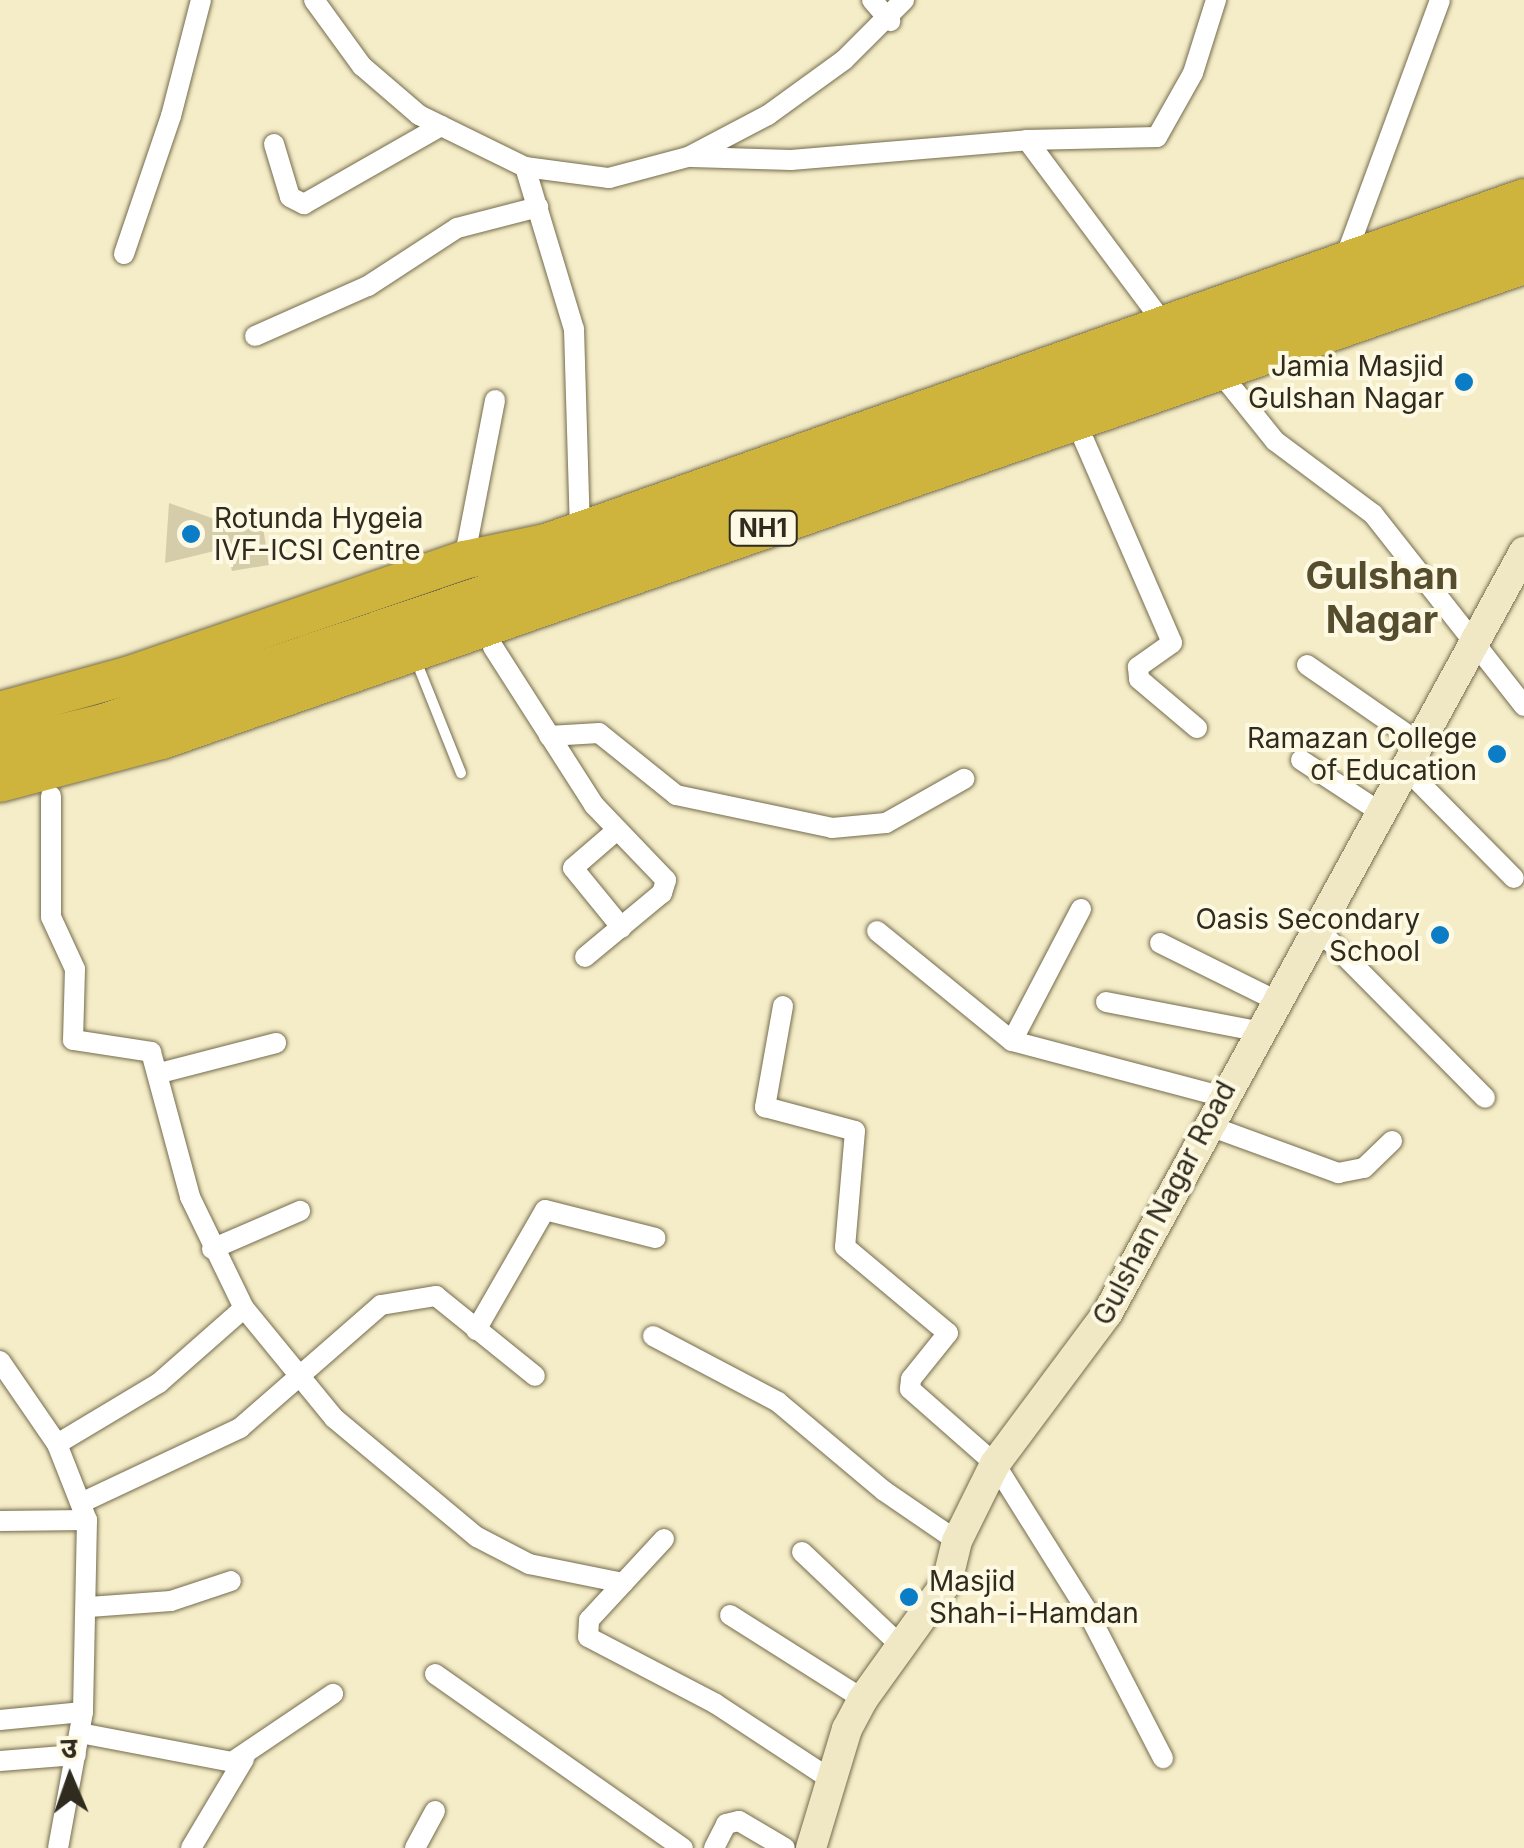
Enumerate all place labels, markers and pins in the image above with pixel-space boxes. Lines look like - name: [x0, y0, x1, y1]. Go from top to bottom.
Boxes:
- place label: Jamia Masjid Gulshan Nagar: [1248, 349, 1444, 415]
- marker: Jamia Masjid Gulshan Nagar: [1453, 371, 1475, 393]
- place label: Rotunda Hygeia IVF-ICSI Centre: [214, 501, 424, 567]
- marker: Rotunda Hygeia IVF-ICSI Centre: [178, 521, 204, 547]
- place label: Ramazan College of Education: [1247, 721, 1477, 787]
- marker: Ramazan College of Education: [1486, 743, 1508, 765]
- place label: Oasis Secondary School: [1195, 902, 1420, 968]
- marker: Oasis Secondary School: [1429, 924, 1451, 946]
- place label: Masjid Shah-i-Hamdan: [929, 1564, 1139, 1630]
- marker: Masjid Shah-i-Hamdan: [898, 1586, 920, 1608]

